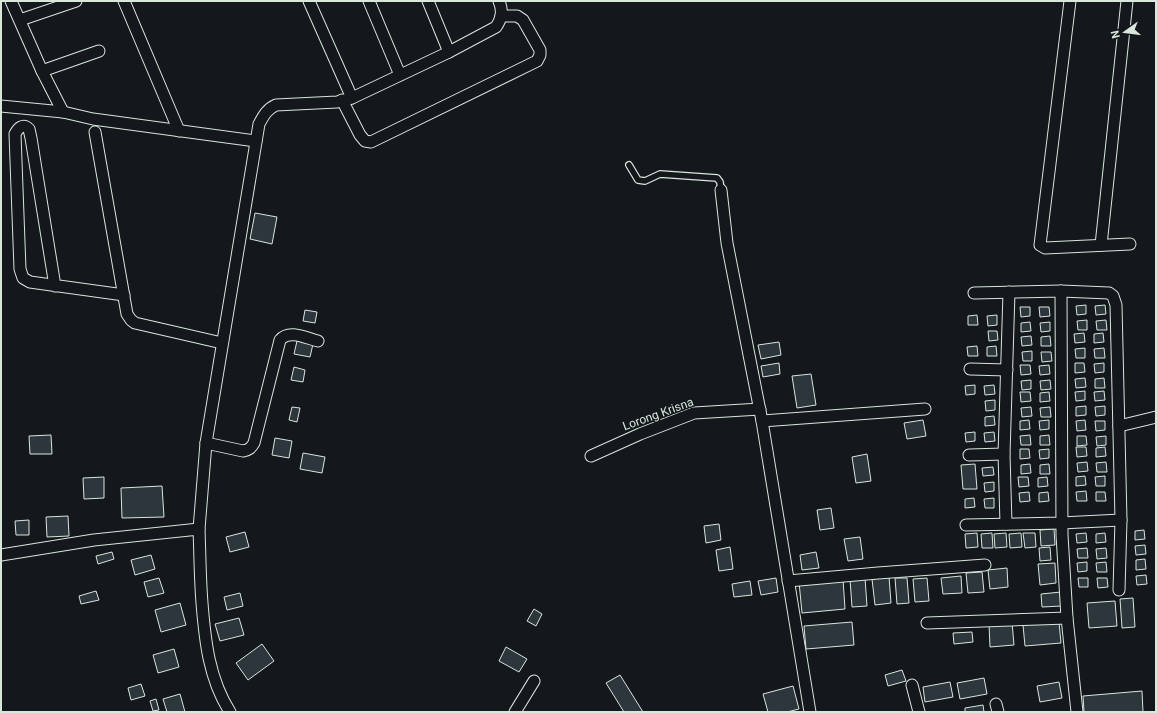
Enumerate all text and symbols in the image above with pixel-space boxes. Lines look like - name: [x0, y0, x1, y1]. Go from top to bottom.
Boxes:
- north arrow: [1105, 12, 1145, 52]
- text: N: [1108, 29, 1123, 40]
- street label: Lorong Krisna: [621, 395, 695, 433]

